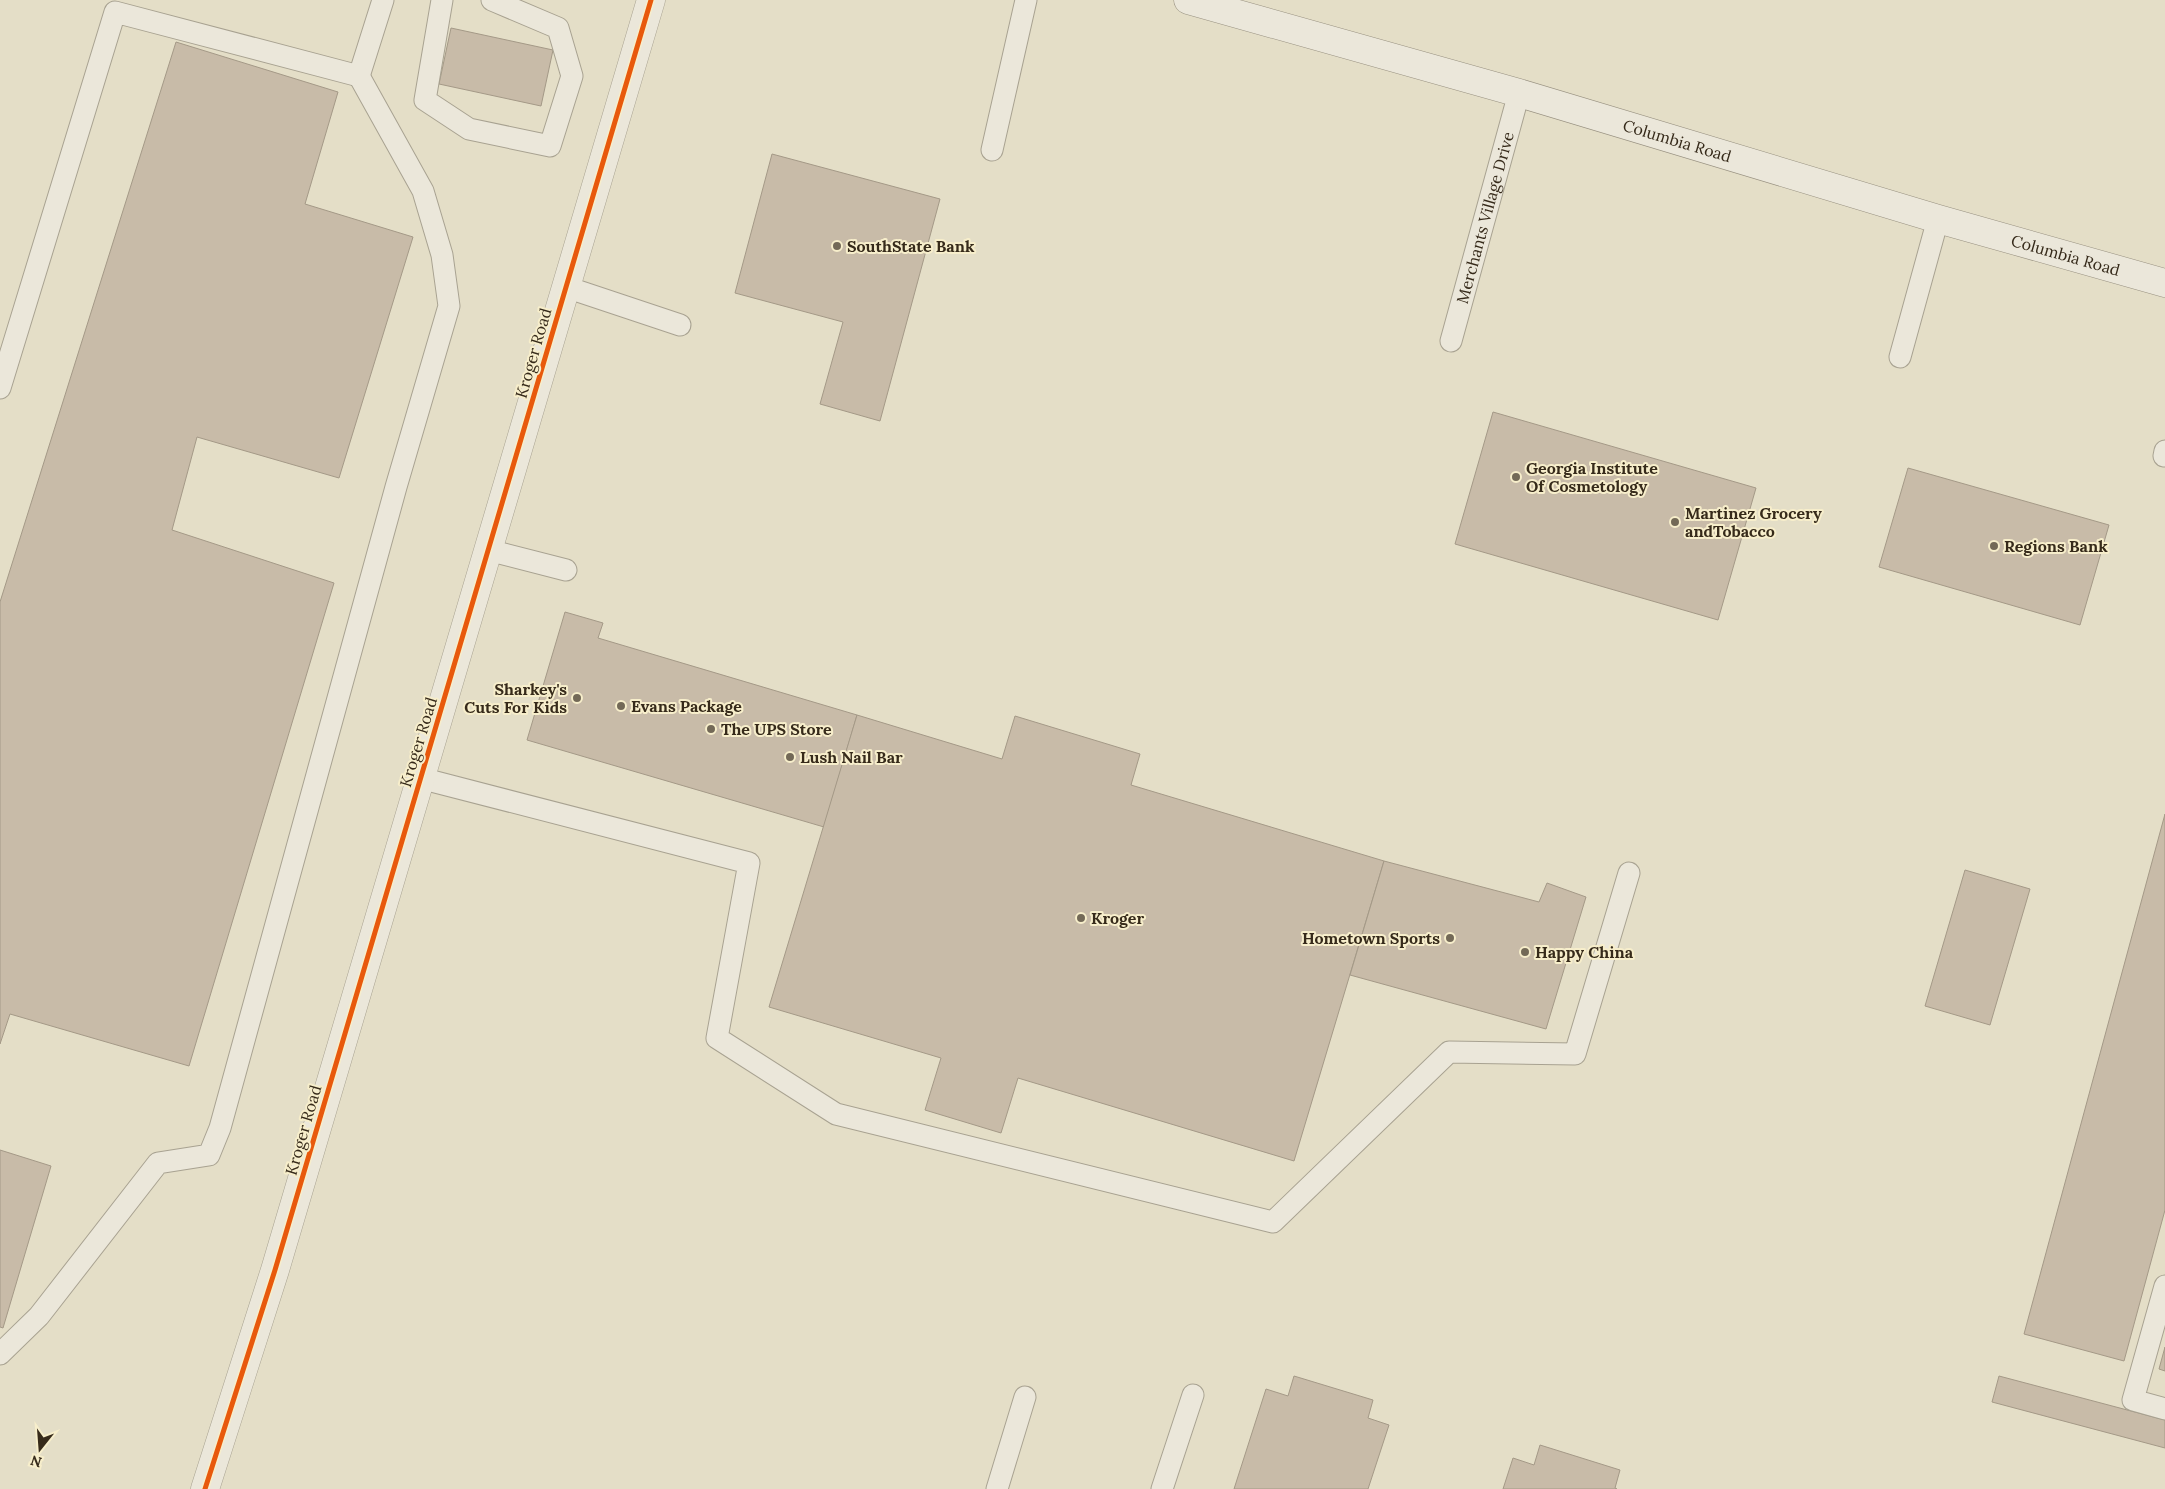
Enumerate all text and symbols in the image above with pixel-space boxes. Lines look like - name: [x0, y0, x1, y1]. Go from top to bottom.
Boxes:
- street label: Columbia Road: [1621, 115, 1734, 166]
- street label: Merchants Village Drive: [1452, 129, 1518, 306]
- street label: Columbia Road: [2009, 230, 2123, 280]
- place label: SouthState Bank: [847, 236, 975, 256]
- marker: SouthState Bank: [831, 240, 843, 252]
- street label: Kroger Road: [511, 305, 556, 400]
- place label: Georgia Institute Of Cosmetology: [1526, 458, 1658, 496]
- marker: Georgia Institute Of Cosmetology: [1510, 471, 1522, 483]
- place label: Martinez Grocery andTobacco: [1685, 503, 1822, 541]
- marker: Martinez Grocery andTobacco: [1669, 516, 1681, 528]
- place label: Regions Bank: [2004, 536, 2108, 556]
- marker: Regions Bank: [1988, 540, 2000, 552]
- place label: Sharkey's Cuts For Kids: [464, 679, 567, 717]
- marker: Sharkey's Cuts For Kids: [571, 692, 583, 704]
- street label: Kroger Road: [395, 694, 441, 789]
- place label: Evans Package: [631, 696, 742, 716]
- marker: Evans Package: [615, 700, 627, 712]
- place label: The UPS Store: [721, 719, 832, 739]
- marker: The UPS Store: [705, 723, 717, 735]
- place label: Lush Nail Bar: [800, 747, 903, 767]
- marker: Lush Nail Bar: [784, 751, 796, 763]
- place label: Kroger: [1091, 908, 1144, 928]
- marker: Kroger: [1075, 912, 1087, 924]
- place label: Hometown Sports: [1302, 928, 1440, 948]
- marker: Hometown Sports: [1444, 932, 1456, 944]
- place label: Happy China: [1535, 942, 1634, 962]
- marker: Happy China: [1519, 946, 1531, 958]
- street label: Kroger Road: [281, 1082, 326, 1177]
- north arrow: [15, 1424, 65, 1474]
- text: N: [28, 1451, 44, 1472]

